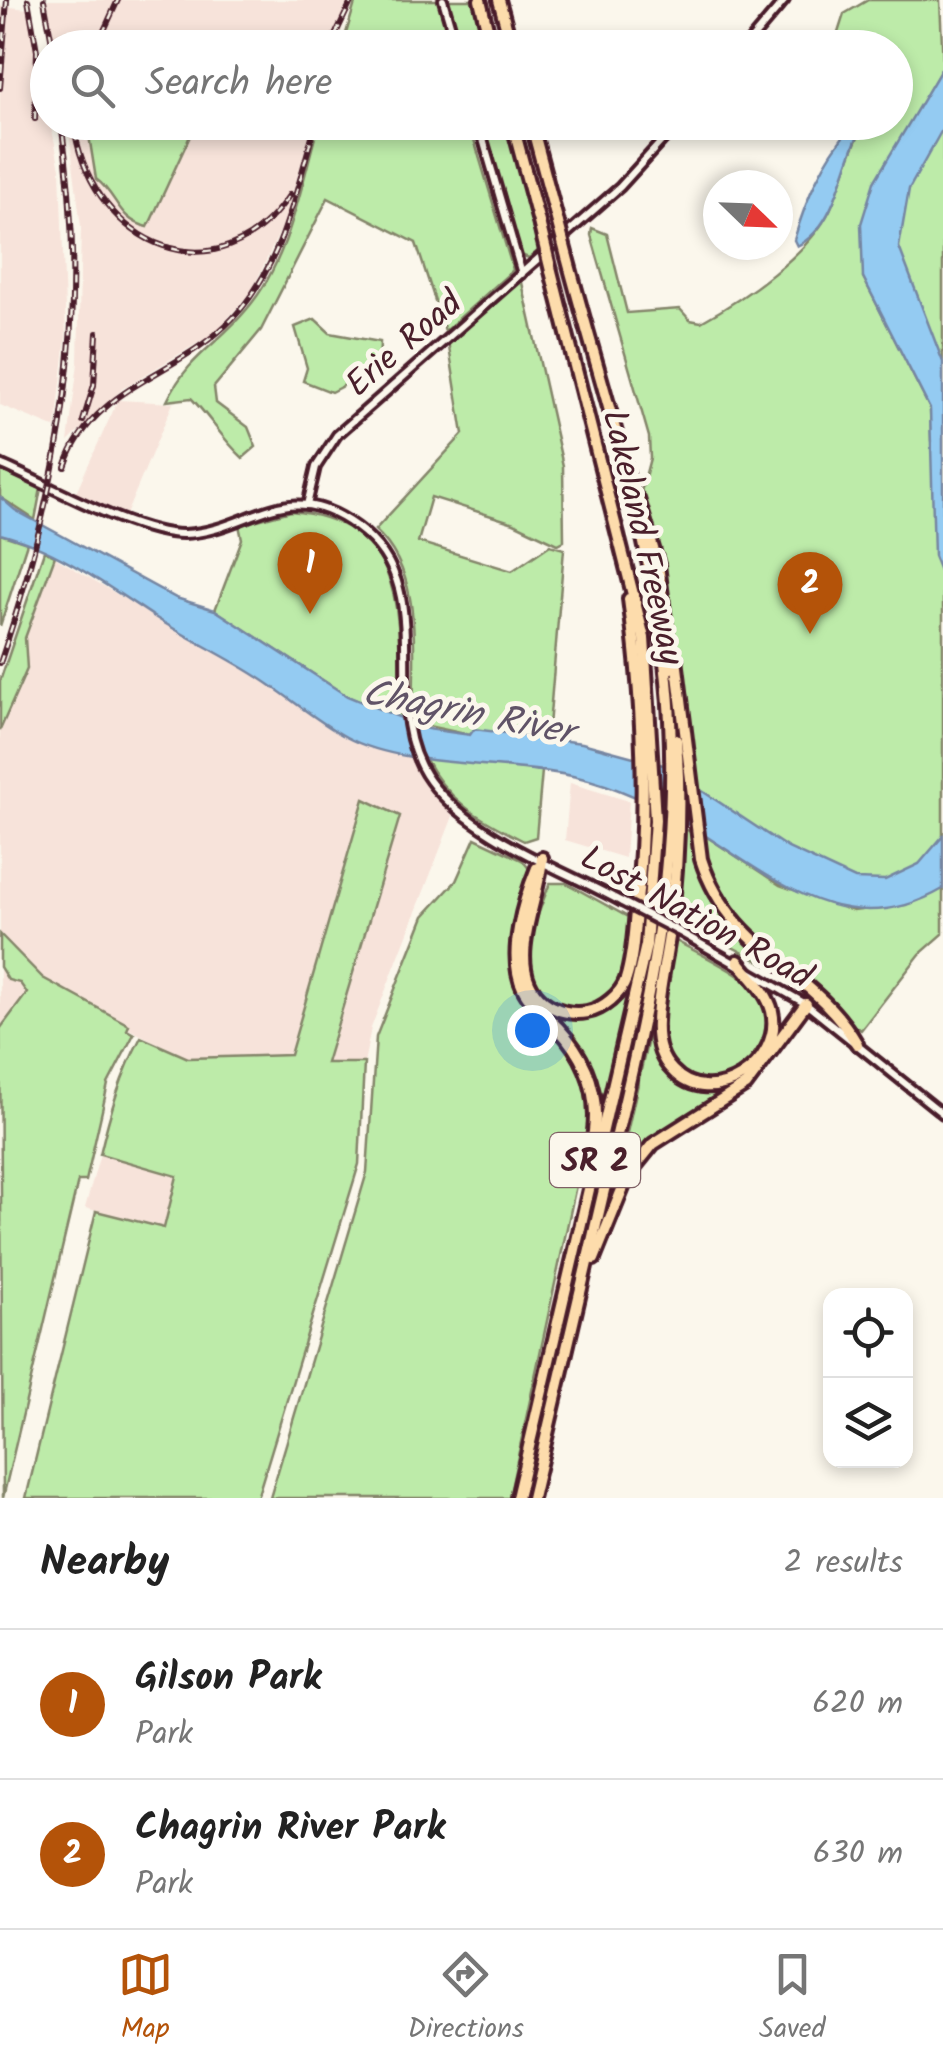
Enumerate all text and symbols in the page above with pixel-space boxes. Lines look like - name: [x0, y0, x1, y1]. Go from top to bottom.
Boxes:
- search box: [30, 30, 913, 140]
- text: Search here: [145, 55, 332, 115]
- icon: search: [65, 58, 120, 113]
- north arrow: [703, 170, 793, 260]
- street label: Erie Road: [334, 277, 477, 412]
- street label: Lakeland Freeway: [584, 404, 698, 672]
- pin: 1: [278, 532, 342, 614]
- pin: 2: [778, 552, 842, 634]
- water label: Chagrin River: [357, 664, 585, 765]
- street label: Lost Nation Road: [569, 832, 823, 1006]
- your location: [507, 1005, 558, 1056]
- road number: SR 2: [550, 1133, 640, 1187]
- map controls: [823, 1288, 913, 1468]
- button: locate: [823, 1288, 913, 1378]
- button: layers: [823, 1378, 913, 1468]
- text: Nearby: [40, 1530, 169, 1597]
- text: 2 results: [784, 1538, 903, 1589]
- text: Gilson Park: [135, 1649, 321, 1709]
- text: 1: [68, 1679, 77, 1730]
- text: 620 m: [812, 1679, 903, 1730]
- text: Park: [135, 1709, 193, 1760]
- text: Chagrin River Park: [135, 1799, 445, 1859]
- text: 2: [63, 1829, 82, 1880]
- text: 630 m: [813, 1829, 903, 1880]
- text: Park: [135, 1859, 193, 1910]
- tab: Map: [118, 1947, 173, 2052]
- tab: Directions: [408, 1947, 524, 2052]
- tab: Saved: [759, 1947, 825, 2052]

